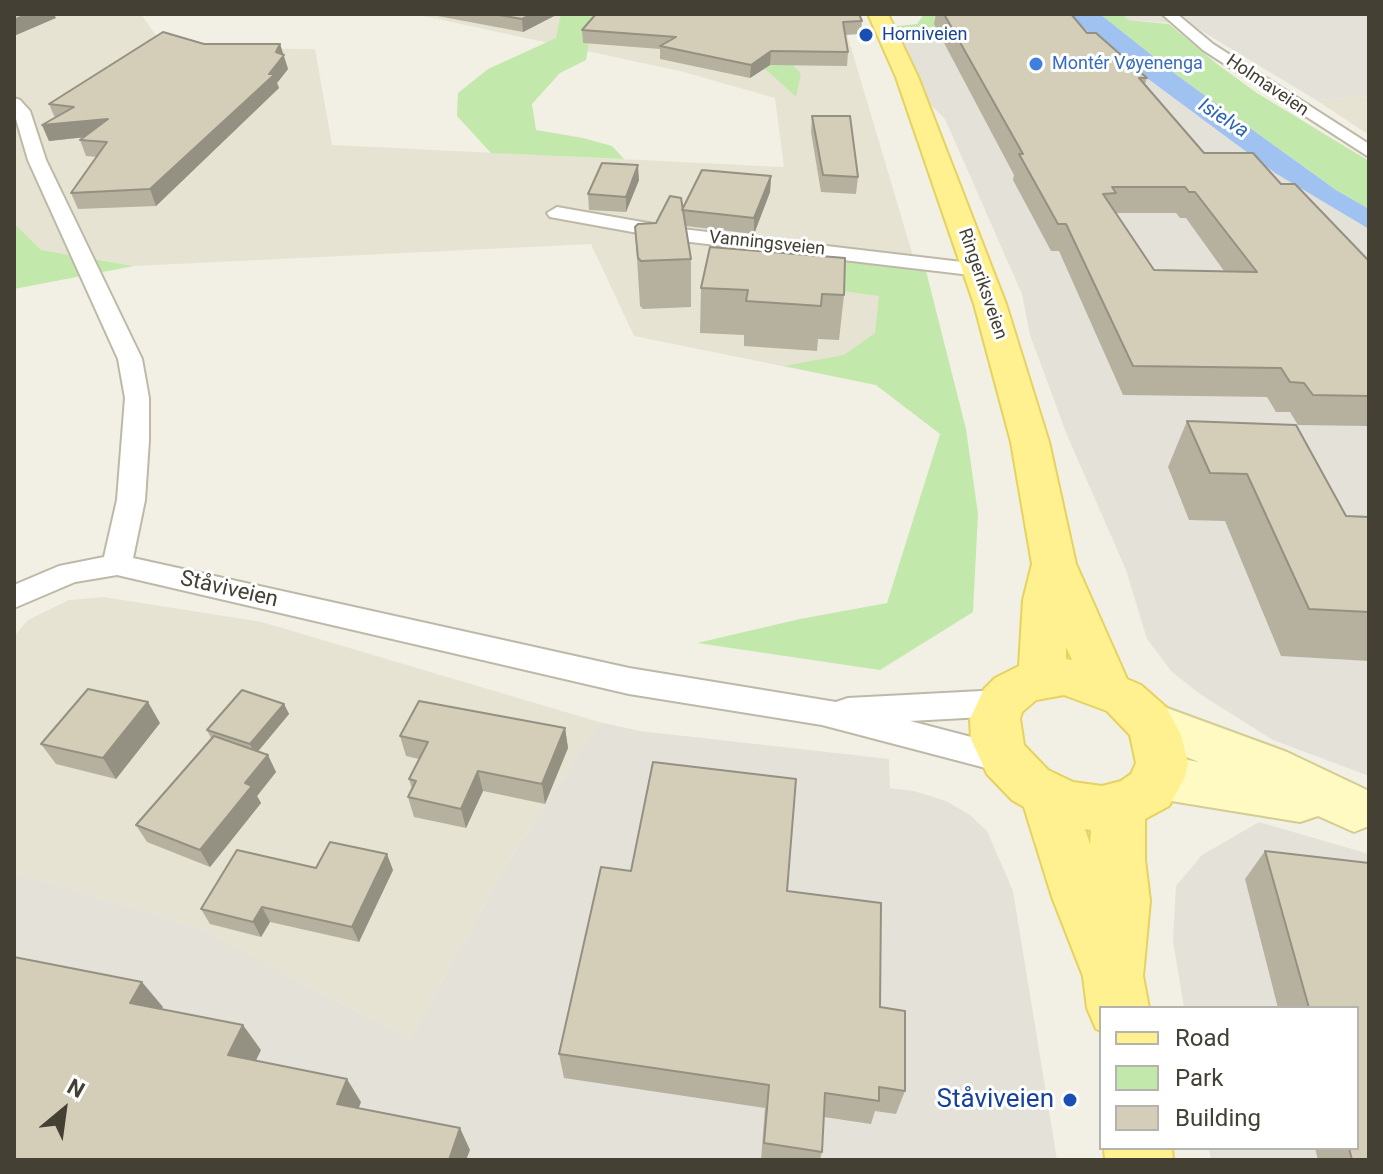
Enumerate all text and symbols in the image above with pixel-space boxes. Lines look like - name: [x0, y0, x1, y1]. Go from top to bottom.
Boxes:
- place label: Horniveien: [882, 24, 968, 46]
- marker: Horniveien: [857, 26, 875, 44]
- street label: Holmaveien: [1222, 51, 1312, 121]
- place label: Montér Vøyenenga: [1052, 53, 1203, 75]
- marker: Montér Vøyenenga: [1027, 55, 1045, 73]
- water label: Isielva: [1193, 94, 1253, 144]
- street label: Ringeriksveien: [953, 226, 1011, 342]
- street label: Vanningsveien: [708, 227, 826, 261]
- street label: Ståviveien: [178, 566, 280, 614]
- legend: [1099, 1006, 1359, 1150]
- text: Road: [1175, 1024, 1230, 1052]
- text: Park: [1175, 1064, 1223, 1092]
- north arrow: [24, 1070, 104, 1150]
- text: N: [63, 1074, 89, 1103]
- place label: Ståviveien: [937, 1084, 1054, 1116]
- marker: Ståviveien: [1061, 1091, 1079, 1109]
- text: Building: [1175, 1104, 1261, 1132]

